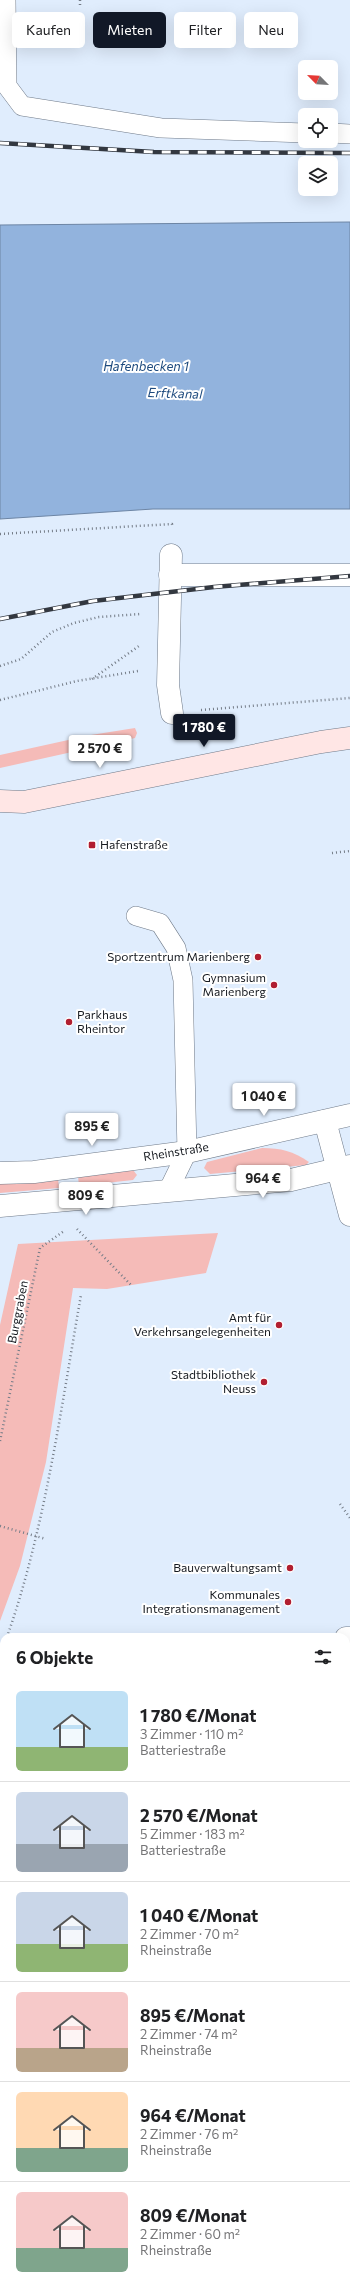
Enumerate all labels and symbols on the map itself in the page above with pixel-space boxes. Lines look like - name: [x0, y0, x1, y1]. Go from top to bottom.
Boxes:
- north arrow: [298, 60, 338, 100]
- water label: Hafenbecken 1: [103, 358, 189, 374]
- water label: Erftkanal: [147, 384, 203, 402]
- pin: 1 780 €: [167, 714, 241, 748]
- pin: 2 570 €: [63, 735, 137, 769]
- place label: Hafenstraße: [100, 837, 168, 851]
- marker: Hafenstraße: [87, 840, 97, 850]
- place label: Sportzentrum Marienberg: [107, 949, 250, 963]
- marker: Sportzentrum Marienberg: [253, 952, 263, 962]
- place label: Gymnasium Marienberg: [202, 970, 266, 998]
- marker: Gymnasium Marienberg: [269, 980, 279, 990]
- place label: Parkhaus Rheintor: [77, 1007, 127, 1035]
- marker: Parkhaus Rheintor: [64, 1017, 74, 1027]
- pin: 1 040 €: [227, 1083, 301, 1117]
- pin: 895 €: [64, 1113, 120, 1147]
- street label: Rheinstraße: [142, 1139, 210, 1163]
- pin: 964 €: [235, 1165, 291, 1199]
- pin: 809 €: [58, 1182, 114, 1216]
- street label: Burggraben: [4, 1279, 30, 1344]
- place label: Amt für Verkehrsangelegenheiten: [134, 1310, 271, 1338]
- marker: Amt für Verkehrsangelegenheiten: [274, 1320, 284, 1330]
- place label: Stadtbibliothek Neuss: [171, 1367, 256, 1395]
- marker: Stadtbibliothek Neuss: [259, 1377, 269, 1387]
- place label: Bauverwaltungsamt: [173, 1560, 282, 1574]
- marker: Bauverwaltungsamt: [285, 1563, 295, 1573]
- place label: Kommunales Integrationsmanagement: [142, 1587, 280, 1615]
- marker: Kommunales Integrationsmanagement: [283, 1597, 293, 1607]

